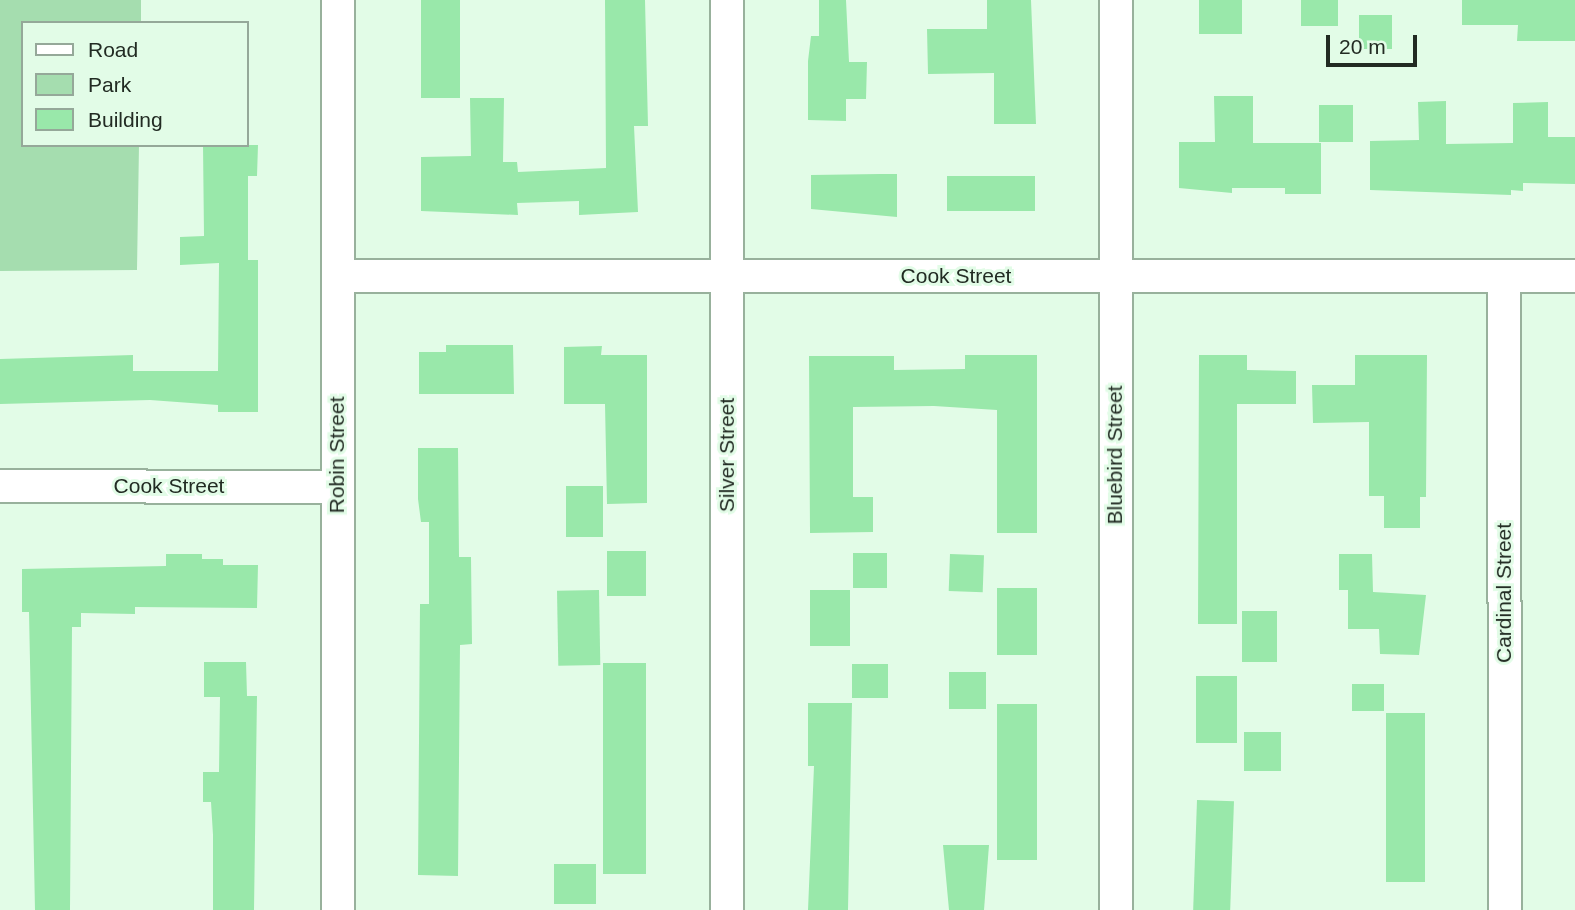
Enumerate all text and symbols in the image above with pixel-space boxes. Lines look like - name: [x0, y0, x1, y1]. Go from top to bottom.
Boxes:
- legend: [21, 21, 248, 147]
- scale bar: [1330, 21, 1421, 65]
- text: 20 m: [1339, 35, 1386, 58]
- text: Road: [88, 38, 138, 61]
- text: Park: [88, 73, 131, 96]
- text: Building: [88, 108, 163, 131]
- street label: Cook Street: [901, 263, 1011, 289]
- street label: Bluebird Street: [1102, 386, 1128, 524]
- street label: Robin Street: [324, 397, 350, 513]
- street label: Silver Street: [714, 398, 740, 512]
- street label: Cook Street: [114, 473, 224, 499]
- street label: Cardinal Street: [1491, 523, 1517, 663]

